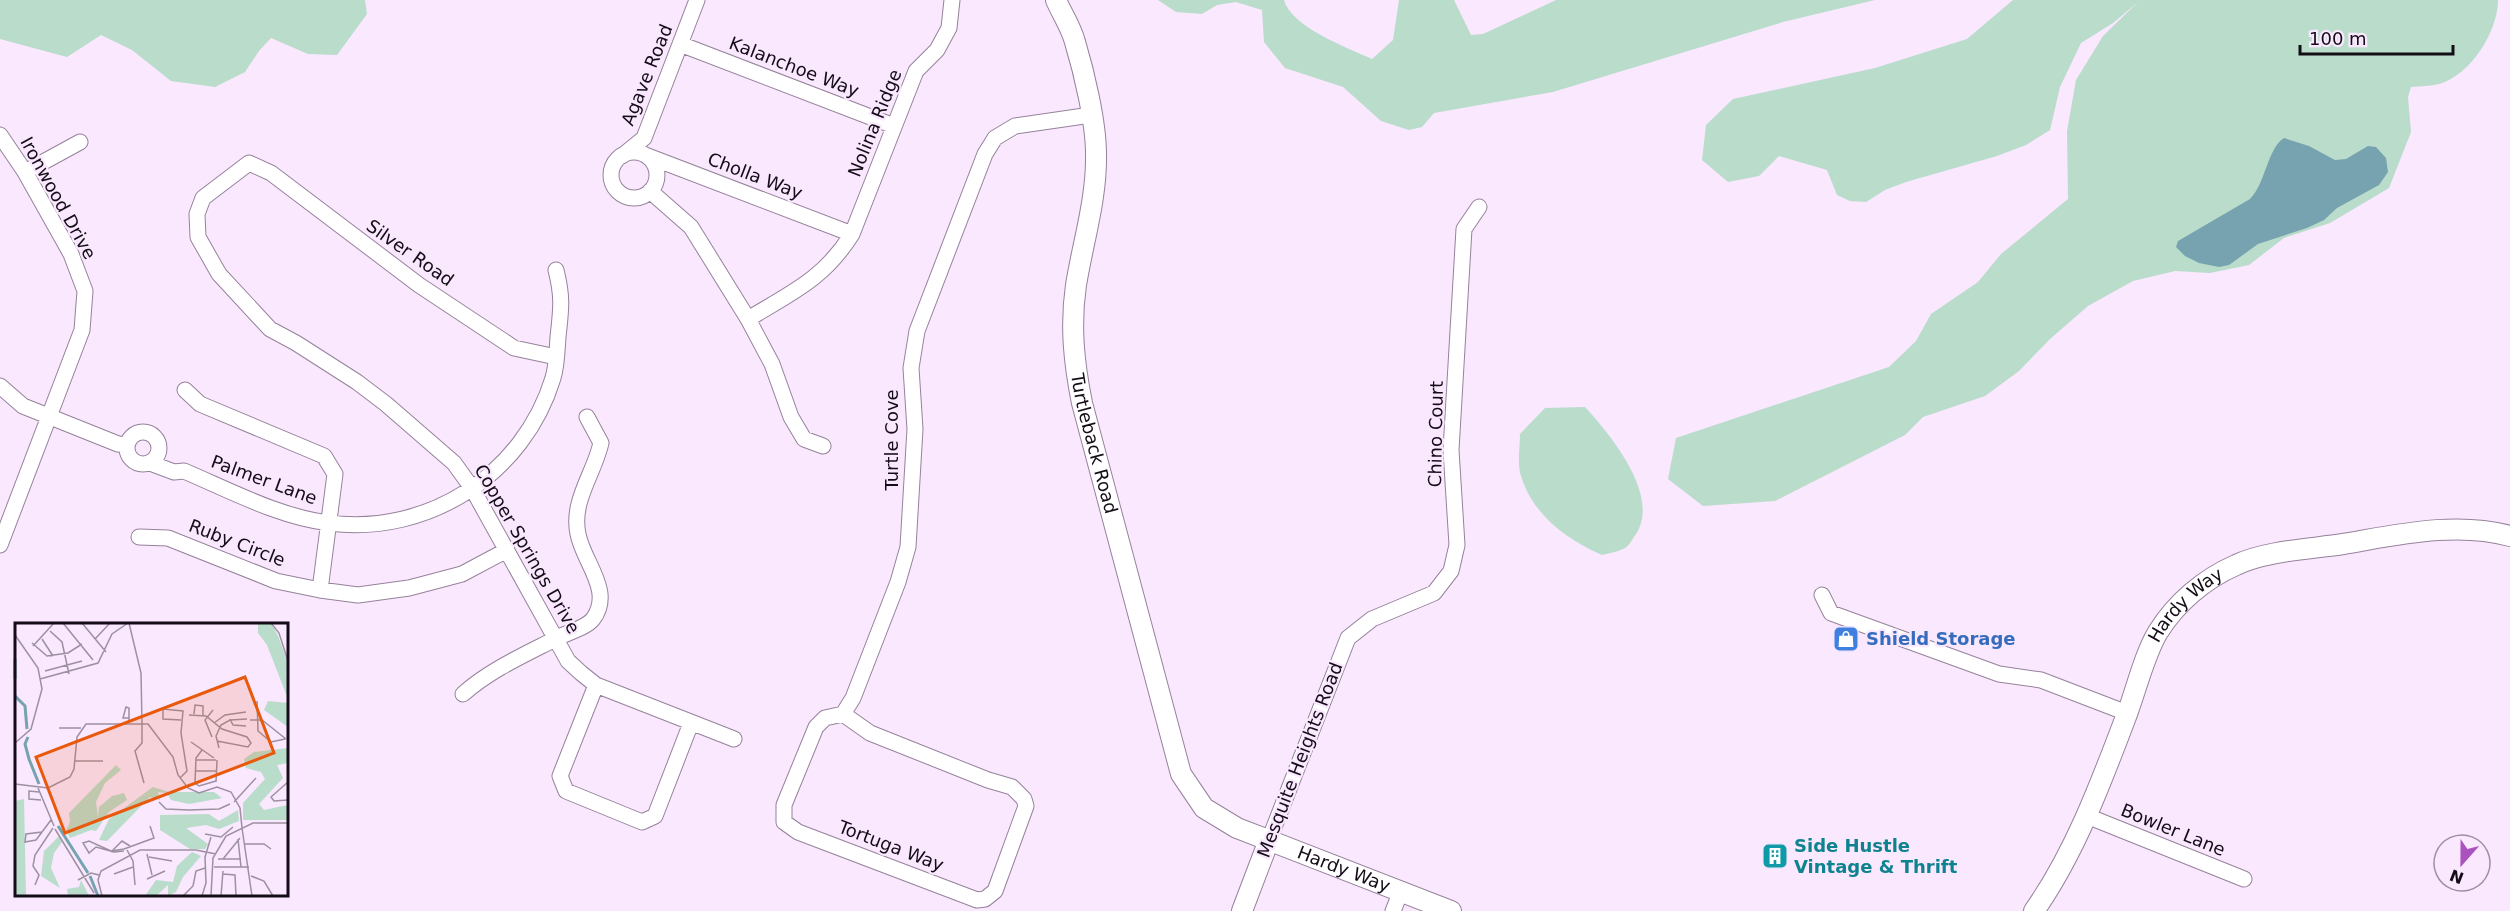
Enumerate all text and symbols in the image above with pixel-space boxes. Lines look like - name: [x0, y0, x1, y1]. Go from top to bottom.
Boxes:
- scale bar: [2300, 18, 2453, 56]
- street label: Agave Road: [617, 21, 676, 129]
- text: 100 m: [2309, 28, 2367, 49]
- street label: Kalanchoe Way: [726, 32, 862, 101]
- street label: Nolina Ridge: [843, 66, 906, 180]
- street label: Ironwood Drive: [16, 133, 101, 263]
- street label: Cholla Way: [705, 148, 806, 203]
- street label: Silver Road: [363, 215, 458, 290]
- street label: Turtleback Road: [1067, 371, 1122, 516]
- street label: Chino Court: [1424, 381, 1447, 487]
- street label: Turtle Cove: [881, 389, 902, 492]
- street label: Palmer Lane: [208, 451, 320, 508]
- street label: Copper Springs Drive: [470, 460, 584, 637]
- street label: Ruby Circle: [186, 515, 288, 571]
- street label: Hardy Way: [2143, 563, 2226, 646]
- inset map: [15, 623, 288, 896]
- shop icon: Shield Storage: [1831, 624, 1861, 654]
- place label: Shield Storage: [1866, 628, 2016, 649]
- street label: Mesquite Heights Road: [1253, 659, 1347, 860]
- street label: Bowler Lane: [2118, 799, 2228, 860]
- street label: Tortuga Way: [835, 815, 947, 875]
- north arrow: [2432, 833, 2492, 893]
- place label: Side Hustle Vintage & Thrift: [1794, 835, 1958, 877]
- street label: Hardy Way: [1294, 841, 1394, 897]
- building icon: Side Hustle Vintage & Thrift: [1760, 841, 1790, 871]
- text: N: [2447, 865, 2466, 888]

